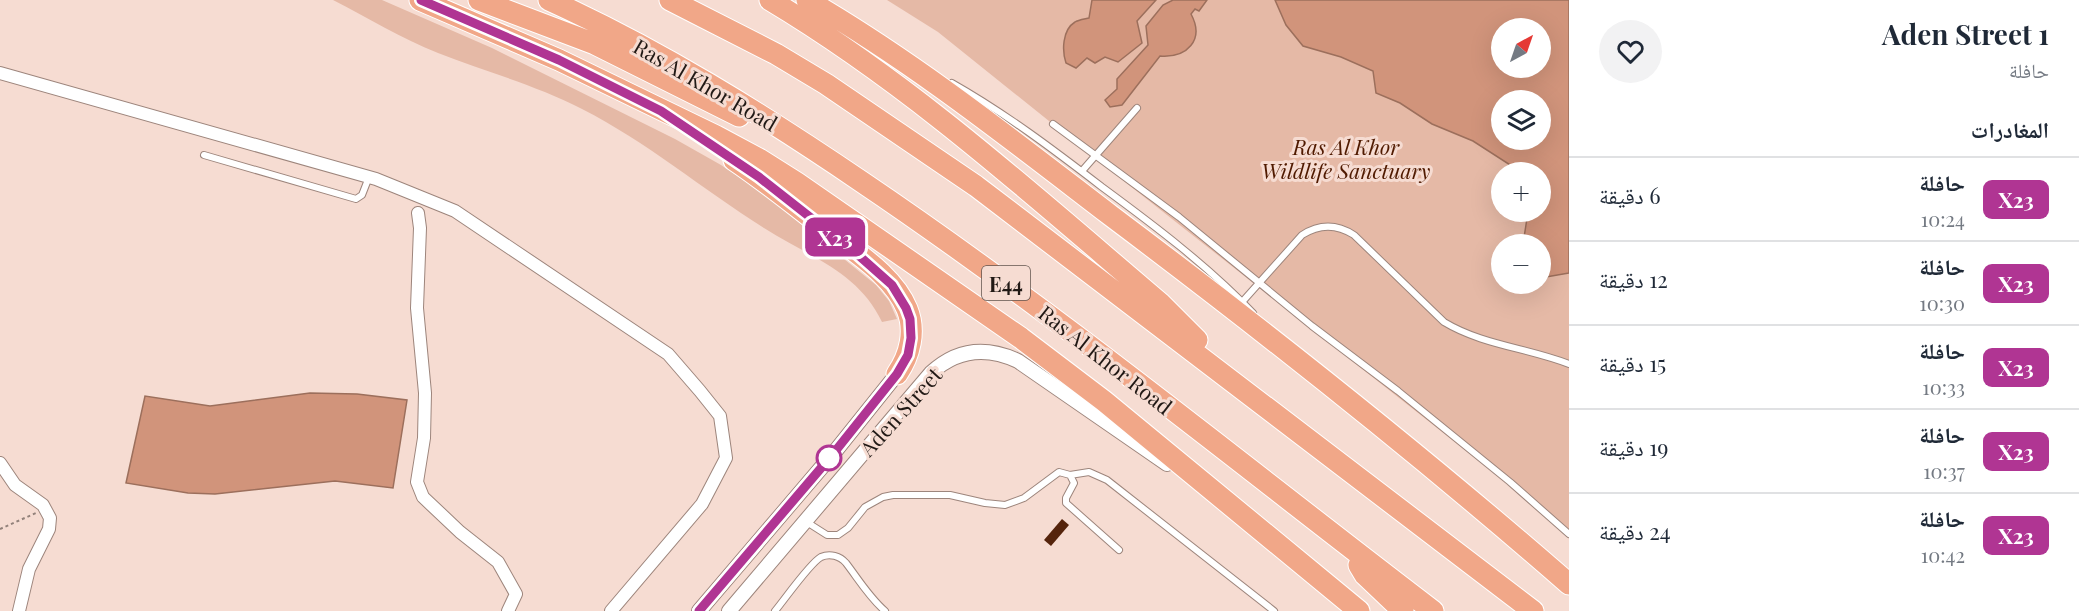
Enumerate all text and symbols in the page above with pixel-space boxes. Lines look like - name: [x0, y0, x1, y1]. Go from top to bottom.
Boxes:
- text: Aden Street 1: [1882, 15, 2049, 52]
- north arrow: [1491, 18, 1551, 78]
- map controls: [1491, 18, 1551, 294]
- button: heart: [1599, 20, 1662, 83]
- street label: Ras Al Khor Road: [629, 31, 783, 137]
- text: حافلة: [2009, 56, 2049, 83]
- button: layers: [1491, 90, 1551, 150]
- text: المغادرات: [1971, 114, 2049, 144]
- park label: Ras Al Khor Wildlife Sanctuary: [1262, 132, 1430, 184]
- button: +: [1491, 162, 1551, 222]
- text: حافلة: [1919, 167, 1965, 197]
- text: 6 دقيقة: [1599, 180, 1661, 210]
- text: X23: [1998, 185, 2034, 213]
- text: 10:24: [1921, 205, 1965, 232]
- line badge: X23: [800, 218, 870, 256]
- text: X23: [817, 223, 853, 251]
- button: −: [1491, 234, 1551, 294]
- text: حافلة: [1919, 251, 1965, 281]
- text: 12 دقيقة: [1599, 264, 1668, 294]
- road number: E44: [982, 266, 1030, 300]
- text: X23: [1998, 269, 2034, 297]
- text: 10:30: [1919, 289, 1965, 316]
- street label: Ras Al Khor Road: [1034, 298, 1178, 420]
- text: حافلة: [1919, 335, 1965, 365]
- text: 15 دقيقة: [1599, 348, 1666, 378]
- text: X23: [1998, 353, 2034, 381]
- street label: Aden Street: [852, 360, 948, 462]
- text: 10:33: [1922, 373, 1965, 400]
- text: حافلة: [1919, 419, 1965, 449]
- text: 19 دقيقة: [1599, 432, 1669, 462]
- text: X23: [1998, 437, 2034, 465]
- unlabelled marker: [816, 445, 842, 471]
- text: 10:37: [1923, 457, 1965, 484]
- text: حافلة: [1919, 503, 1965, 533]
- text: 24 دقيقة: [1599, 516, 1671, 546]
- text: X23: [1998, 521, 2034, 549]
- text: 10:42: [1921, 541, 1965, 568]

